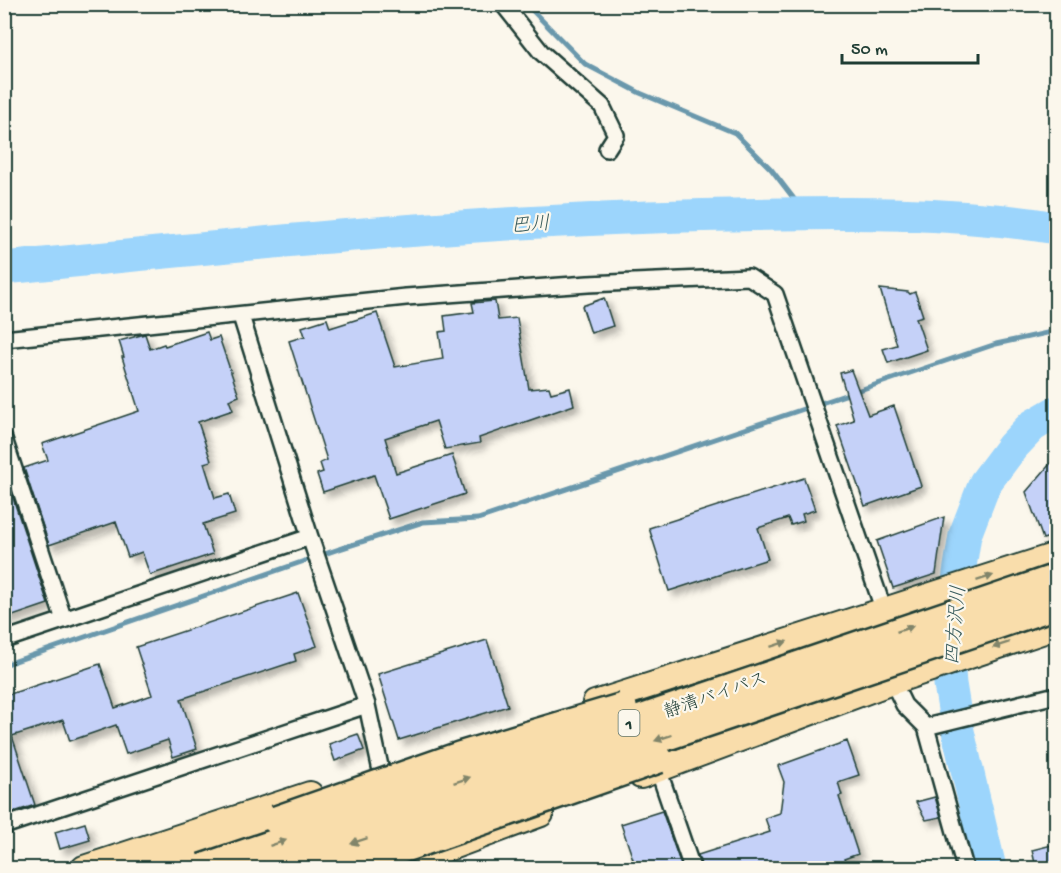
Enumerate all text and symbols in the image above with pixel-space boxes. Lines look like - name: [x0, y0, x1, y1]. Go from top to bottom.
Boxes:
- scale bar: [842, 27, 978, 65]
- text: 50 m: [851, 40, 888, 61]
- water label: 巴川: [509, 213, 551, 239]
- one-way arrow: [976, 573, 994, 582]
- water label: 四方沢川: [942, 584, 972, 666]
- one-way arrow: [896, 624, 914, 634]
- one-way arrow: [770, 639, 788, 649]
- one-way arrow: [992, 641, 1010, 651]
- street label: 静清バイパス: [661, 668, 770, 724]
- road number: 1: [618, 710, 640, 736]
- one-way arrow: [654, 734, 672, 743]
- one-way arrow: [453, 775, 471, 784]
- one-way arrow: [350, 836, 368, 846]
- one-way arrow: [269, 837, 287, 847]

